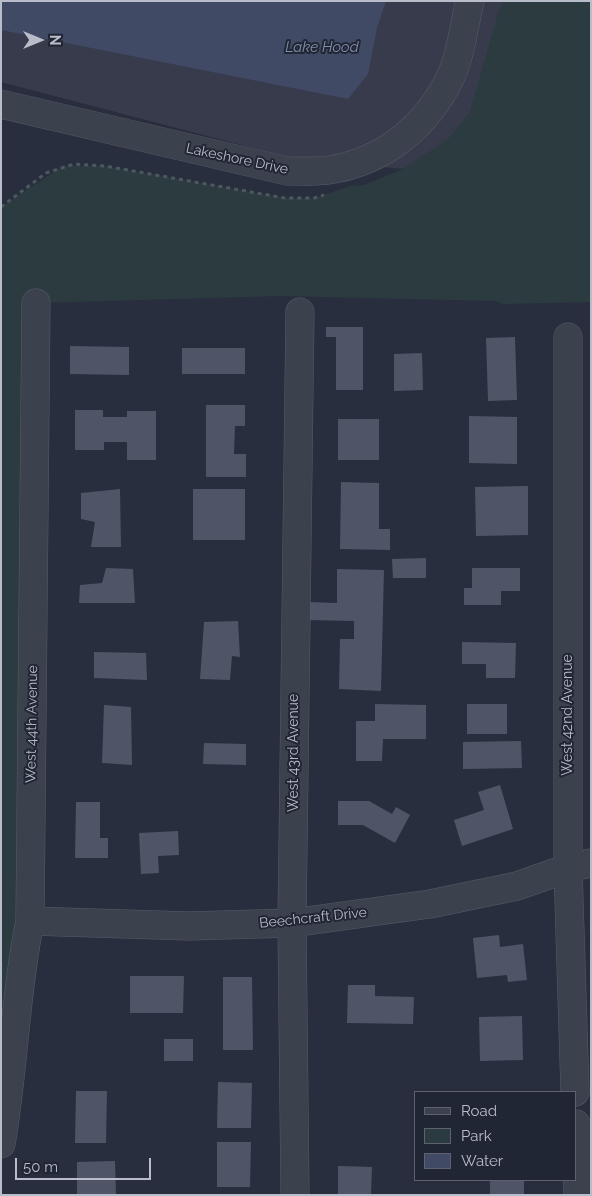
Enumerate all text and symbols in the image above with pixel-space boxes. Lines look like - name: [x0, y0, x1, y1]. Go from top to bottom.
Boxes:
- north arrow: [15, 15, 65, 65]
- text: N: [47, 35, 63, 45]
- water label: Lake Hood: [285, 38, 359, 56]
- street label: Lakeshore Drive: [184, 140, 290, 178]
- street label: West 42nd Avenue: [560, 654, 576, 776]
- street label: West 44th Avenue: [23, 665, 41, 783]
- street label: West 43rd Avenue: [286, 694, 302, 812]
- street label: Beechcraft Drive: [258, 904, 368, 932]
- legend: [414, 1091, 577, 1181]
- text: Road: [461, 1102, 497, 1120]
- text: Park: [461, 1127, 492, 1145]
- scale bar: [18, 1148, 154, 1180]
- text: Water: [461, 1152, 503, 1170]
- text: 50 m: [23, 1158, 58, 1176]

